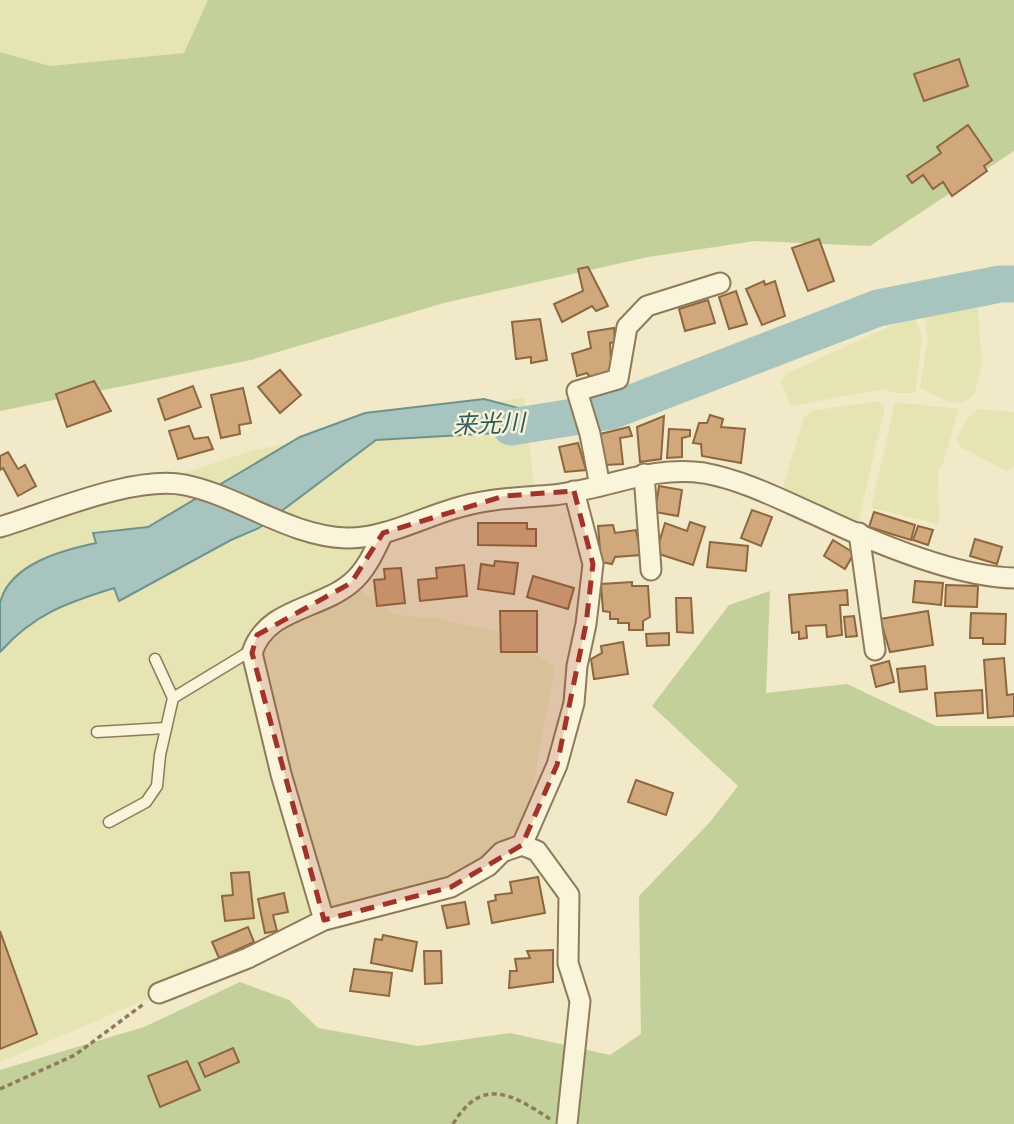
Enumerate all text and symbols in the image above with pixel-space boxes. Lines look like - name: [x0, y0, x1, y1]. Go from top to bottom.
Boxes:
- water label: 来光川: [453, 410, 528, 438]

